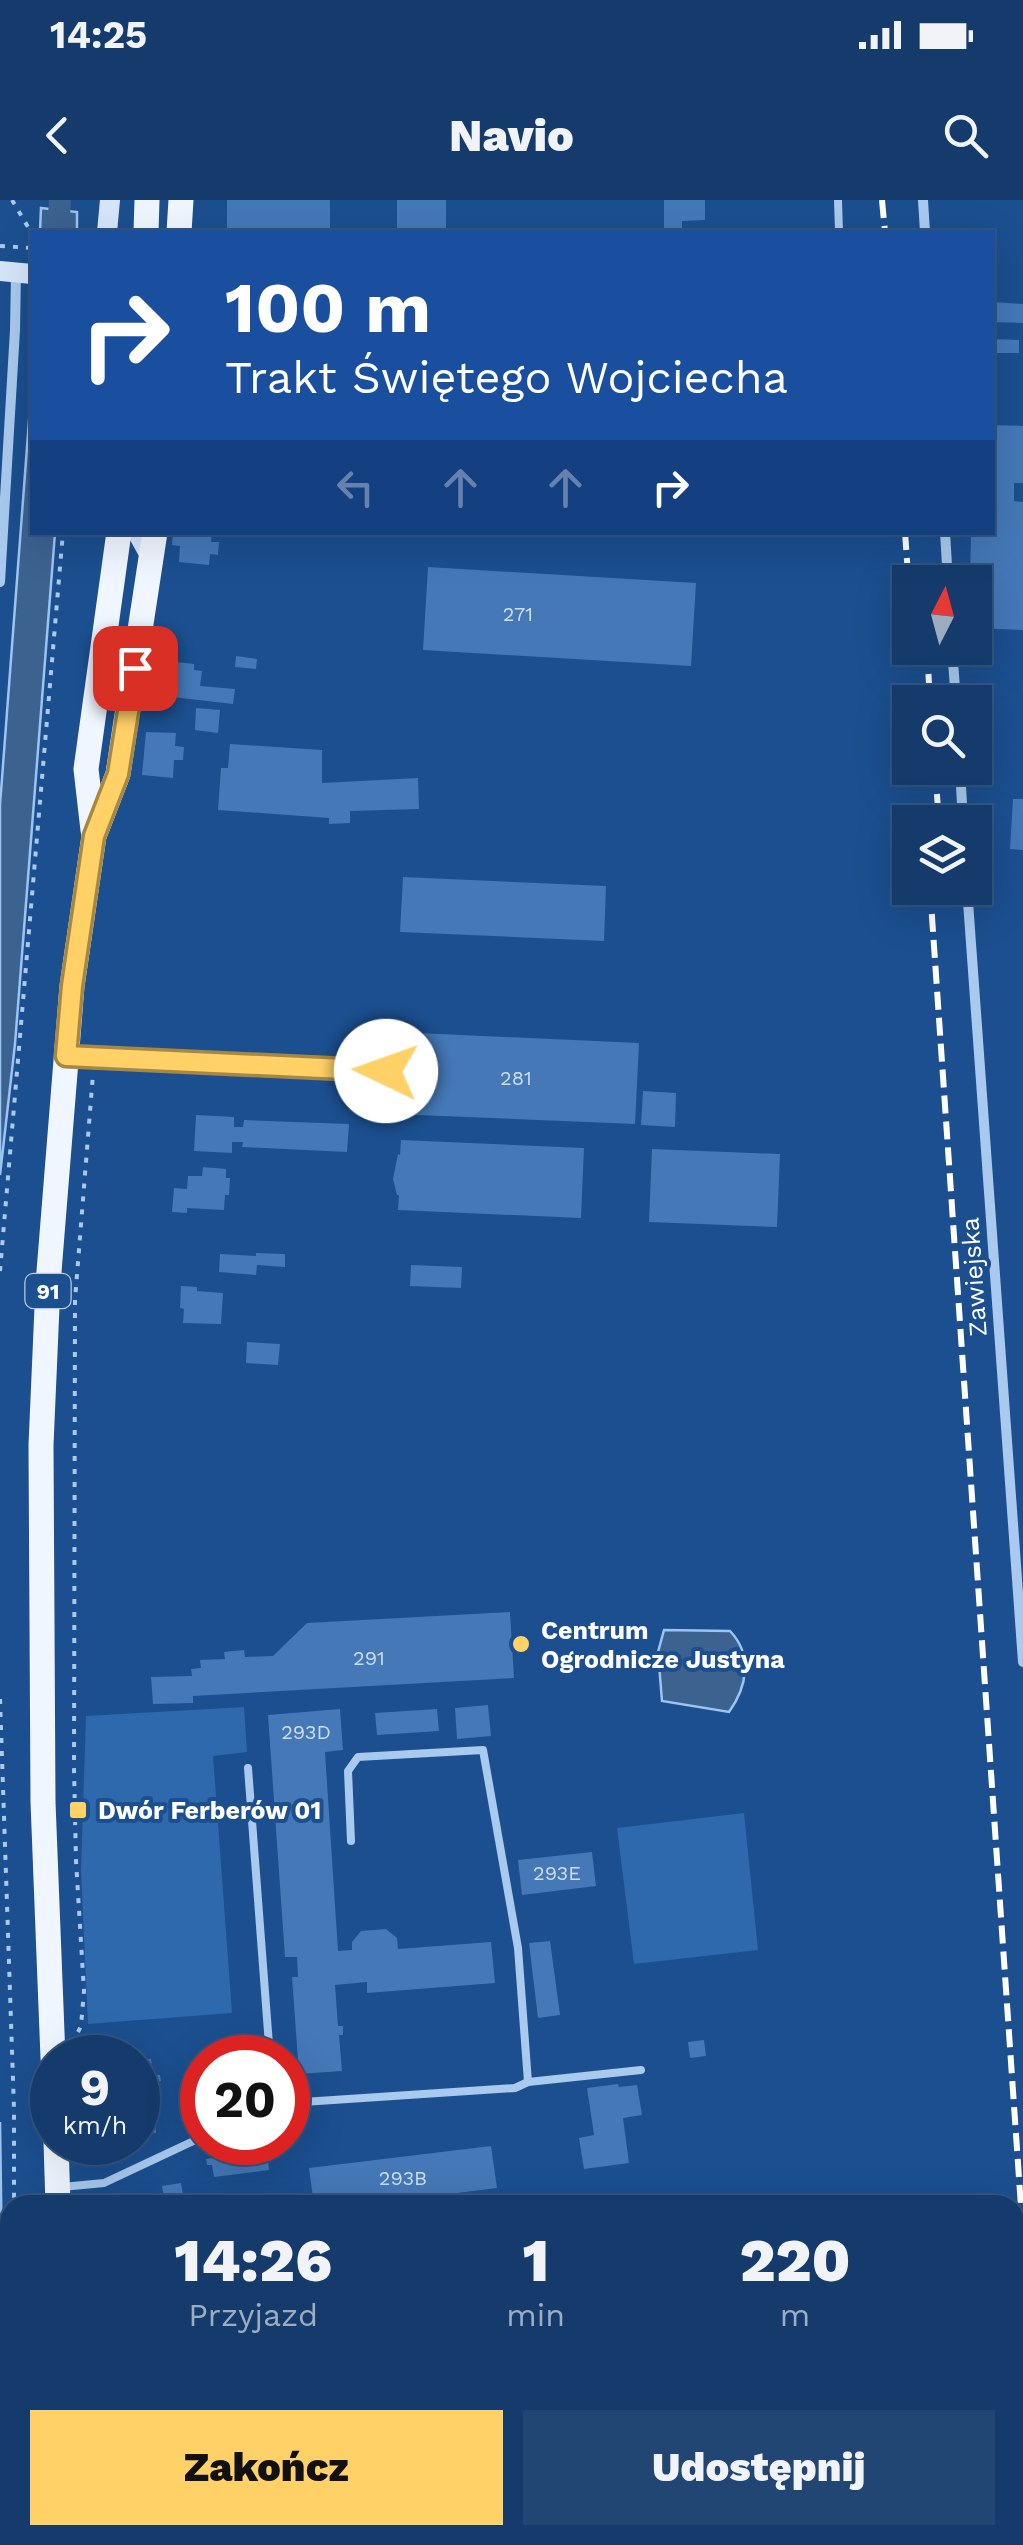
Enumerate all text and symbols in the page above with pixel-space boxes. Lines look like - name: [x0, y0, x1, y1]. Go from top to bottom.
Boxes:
- text: 14:25: [50, 13, 147, 57]
- icon: back: [30, 108, 85, 163]
- icon: search: [938, 108, 993, 163]
- text: Navio: [449, 109, 574, 162]
- text: 100 m: [225, 267, 431, 349]
- icon: right: [60, 270, 190, 400]
- text: Trakt Świętego Wojciecha: [225, 351, 788, 404]
- icon: left: [328, 460, 383, 515]
- icon: ahead: [433, 460, 488, 515]
- icon: ahead: [538, 460, 593, 515]
- icon: right: [643, 460, 698, 515]
- north arrow: [892, 565, 992, 665]
- map controls: [892, 565, 992, 905]
- house number: 271: [503, 602, 533, 626]
- pin: [93, 626, 178, 711]
- icon: arrive: [108, 641, 163, 696]
- button: search: [892, 685, 992, 785]
- button: layers: [892, 805, 992, 905]
- position arrow: [334, 1019, 438, 1123]
- house number: 281: [500, 1066, 532, 1090]
- street label: Zawiejska: [955, 1216, 993, 1338]
- road number: 91: [26, 1274, 70, 1308]
- place label: Centrum Ogrodnicze Justyna: [541, 1616, 785, 1674]
- marker: Centrum Ogrodnicze Justyna: [510, 1633, 532, 1655]
- house number: 291: [353, 1646, 385, 1670]
- house number: 293D: [281, 1720, 331, 1744]
- place label: Dwór Ferberów 01: [98, 1796, 321, 1825]
- marker: Dwór Ferberów 01: [67, 1799, 89, 1821]
- house number: 293E: [533, 1861, 581, 1885]
- speed limit sign: 20: [180, 2035, 310, 2165]
- text: 9: [80, 2058, 110, 2117]
- text: km/h: [63, 2111, 127, 2140]
- house number: 293B: [379, 2166, 427, 2190]
- text: 14:26: [174, 2225, 332, 2296]
- text: 1: [522, 2225, 549, 2296]
- text: 220: [739, 2225, 851, 2296]
- text: Przyjazd: [188, 2296, 318, 2334]
- text: min: [506, 2296, 565, 2334]
- text: m: [780, 2296, 810, 2334]
- button: Zakończ: [30, 2410, 503, 2525]
- button: Udostępnij: [523, 2410, 995, 2525]

